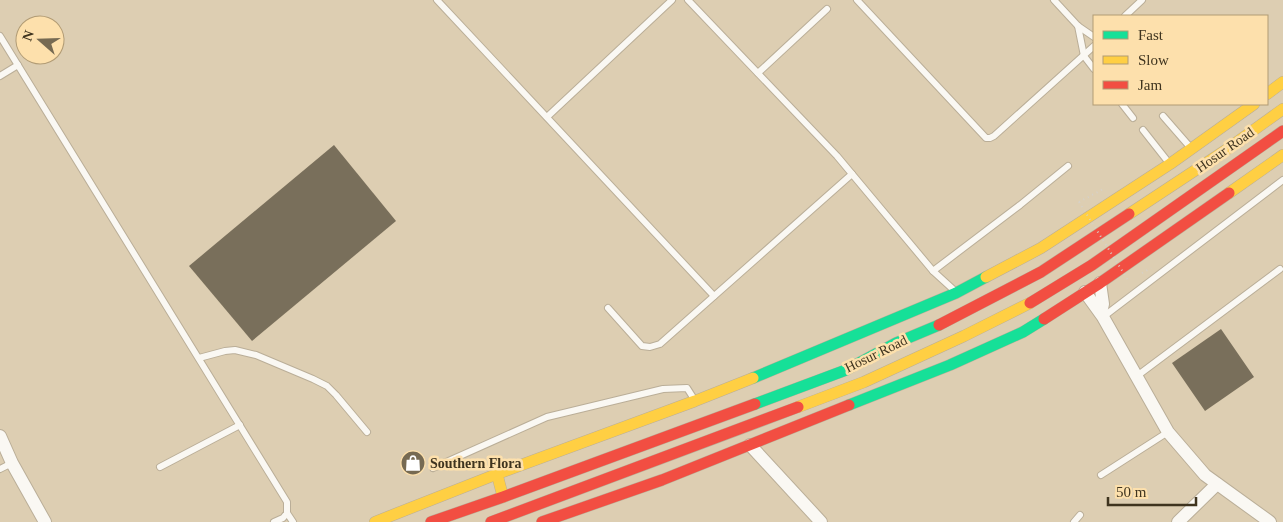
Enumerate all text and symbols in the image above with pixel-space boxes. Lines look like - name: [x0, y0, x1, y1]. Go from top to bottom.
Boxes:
- north arrow: [15, 15, 65, 65]
- legend: [1093, 15, 1268, 105]
- text: Fast: [1138, 27, 1164, 43]
- text: N: [19, 28, 37, 43]
- text: Slow: [1138, 52, 1169, 68]
- text: Jam: [1138, 77, 1162, 93]
- street label: Hosur Road: [1193, 125, 1257, 175]
- street label: Hosur Road: [842, 333, 910, 375]
- shop icon: Southern Flora: [400, 450, 426, 476]
- place label: Southern Flora: [430, 456, 521, 471]
- scale bar: [1108, 474, 1196, 506]
- text: 50 m: [1116, 484, 1147, 500]

